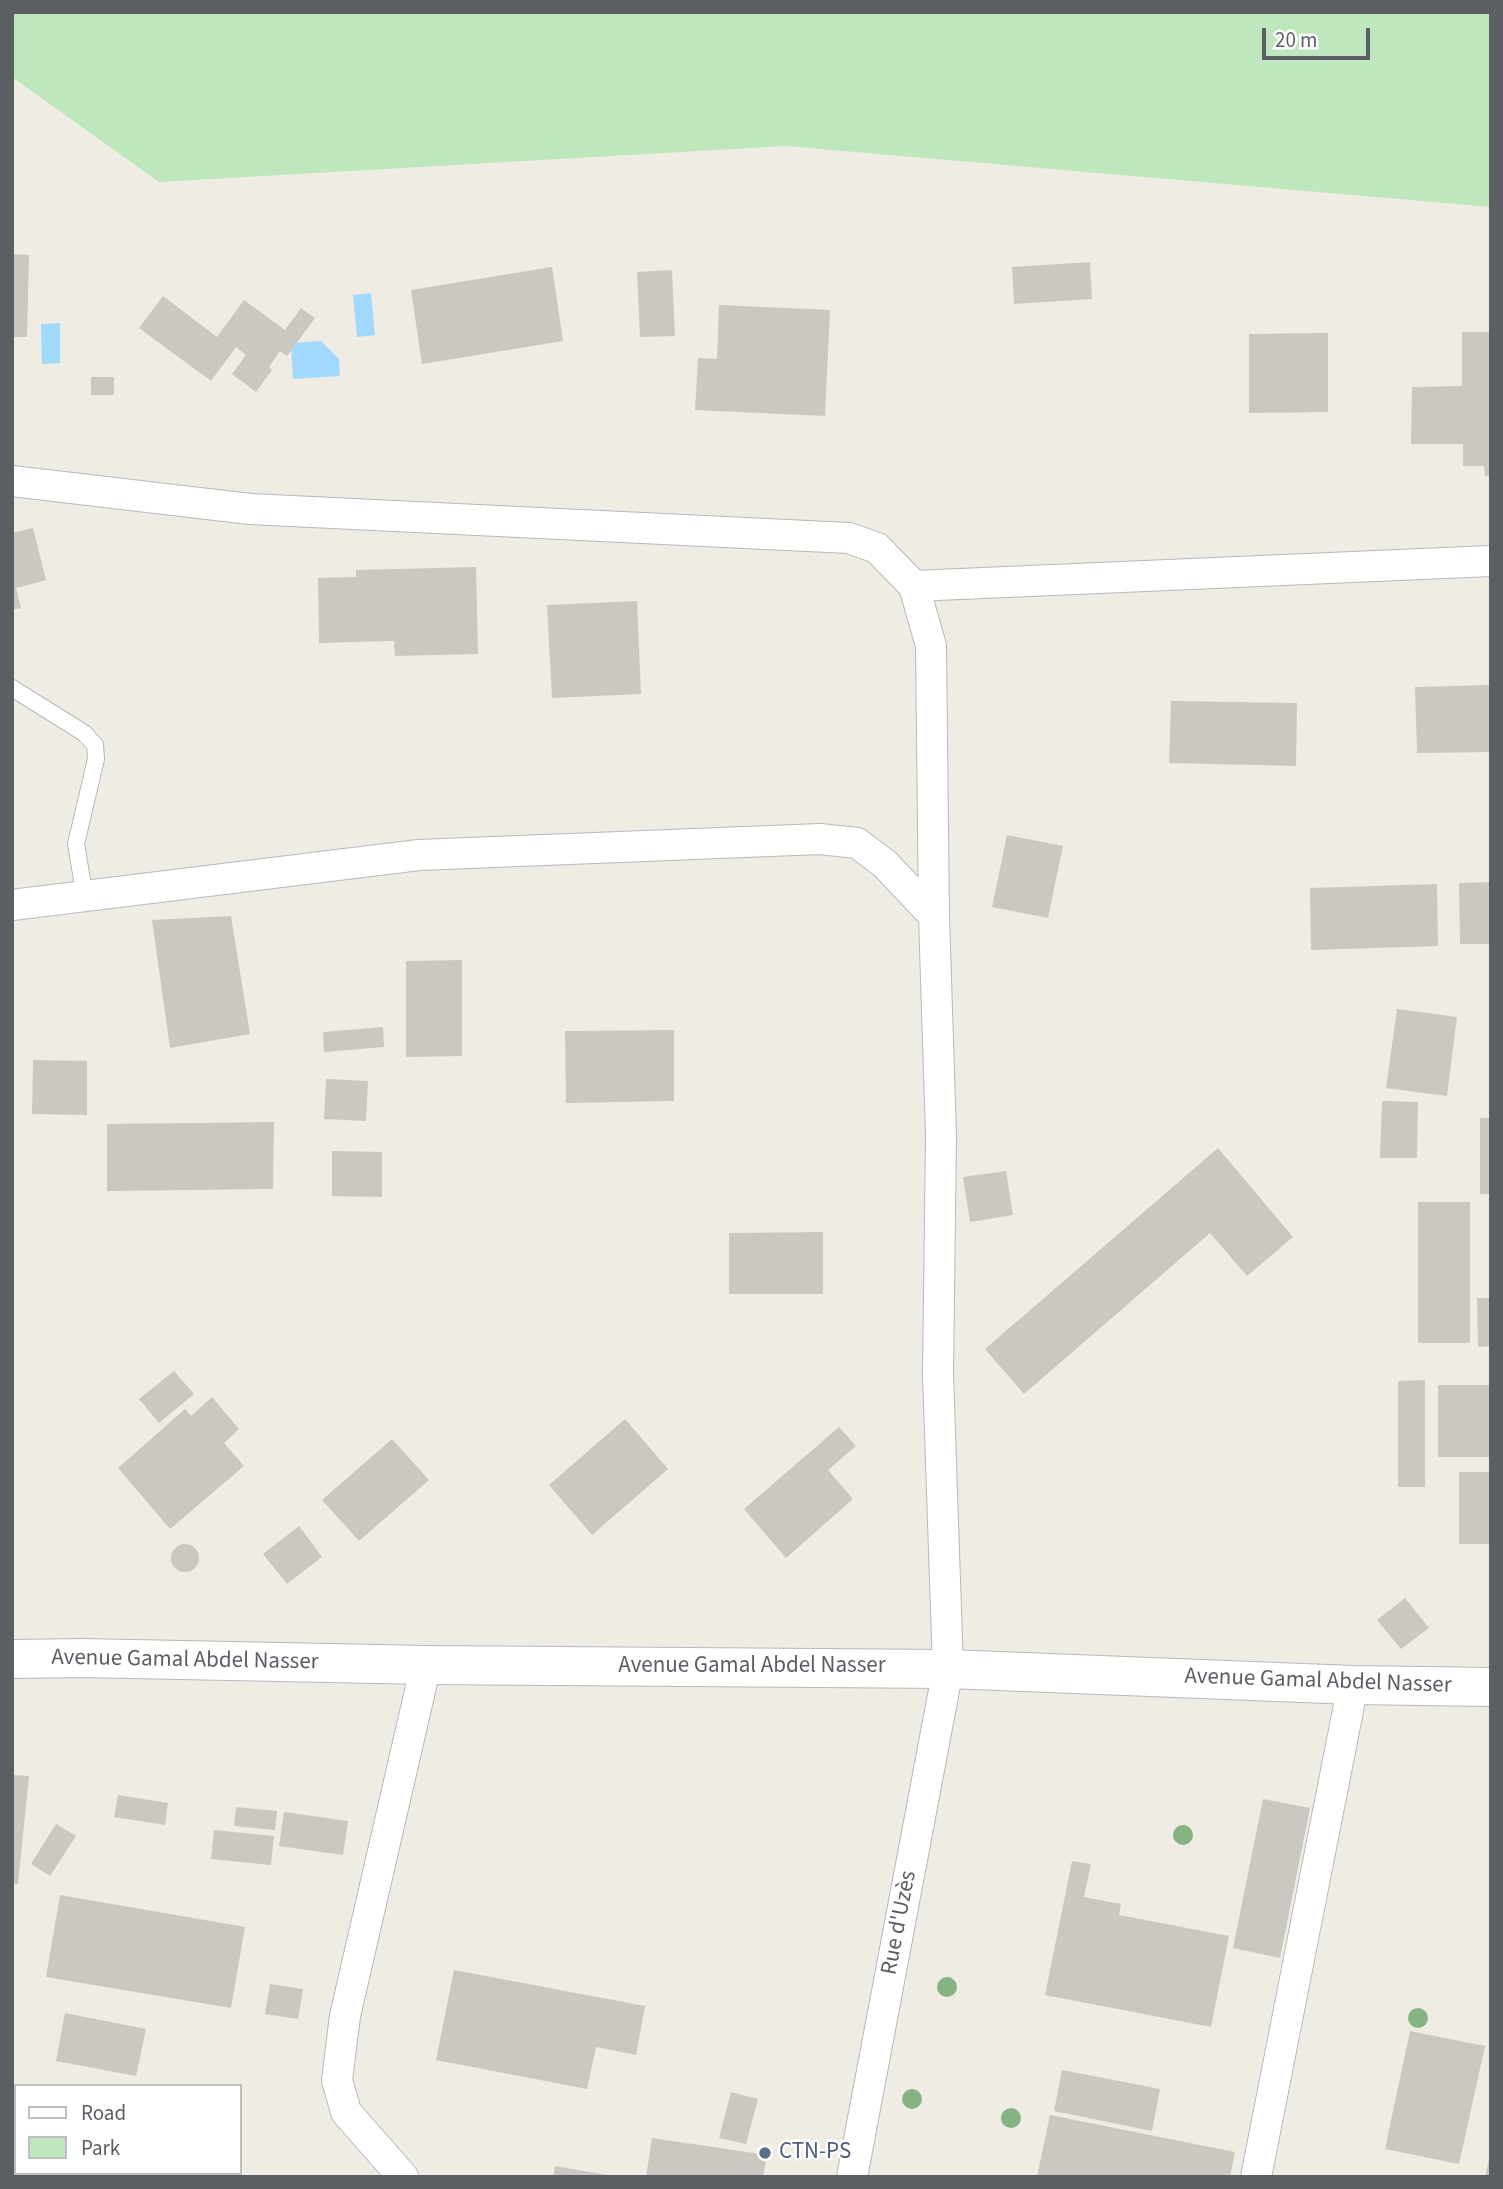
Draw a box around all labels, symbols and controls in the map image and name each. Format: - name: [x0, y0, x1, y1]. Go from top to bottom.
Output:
- scale bar: [1265, 14, 1374, 58]
- text: 20 m: [1275, 25, 1317, 55]
- street label: Avenue Gamal Abdel Nasser: [51, 1645, 319, 1677]
- street label: Avenue Gamal Abdel Nasser: [618, 1653, 886, 1681]
- street label: Avenue Gamal Abdel Nasser: [1184, 1664, 1452, 1700]
- street label: Rue d'Uzès: [876, 1869, 924, 1977]
- legend: [14, 2084, 242, 2175]
- text: Road: [81, 2098, 126, 2128]
- text: Park: [81, 2133, 120, 2163]
- place label: CTN-PS: [779, 2139, 851, 2167]
- marker: CTN-PS: [757, 2145, 773, 2161]

